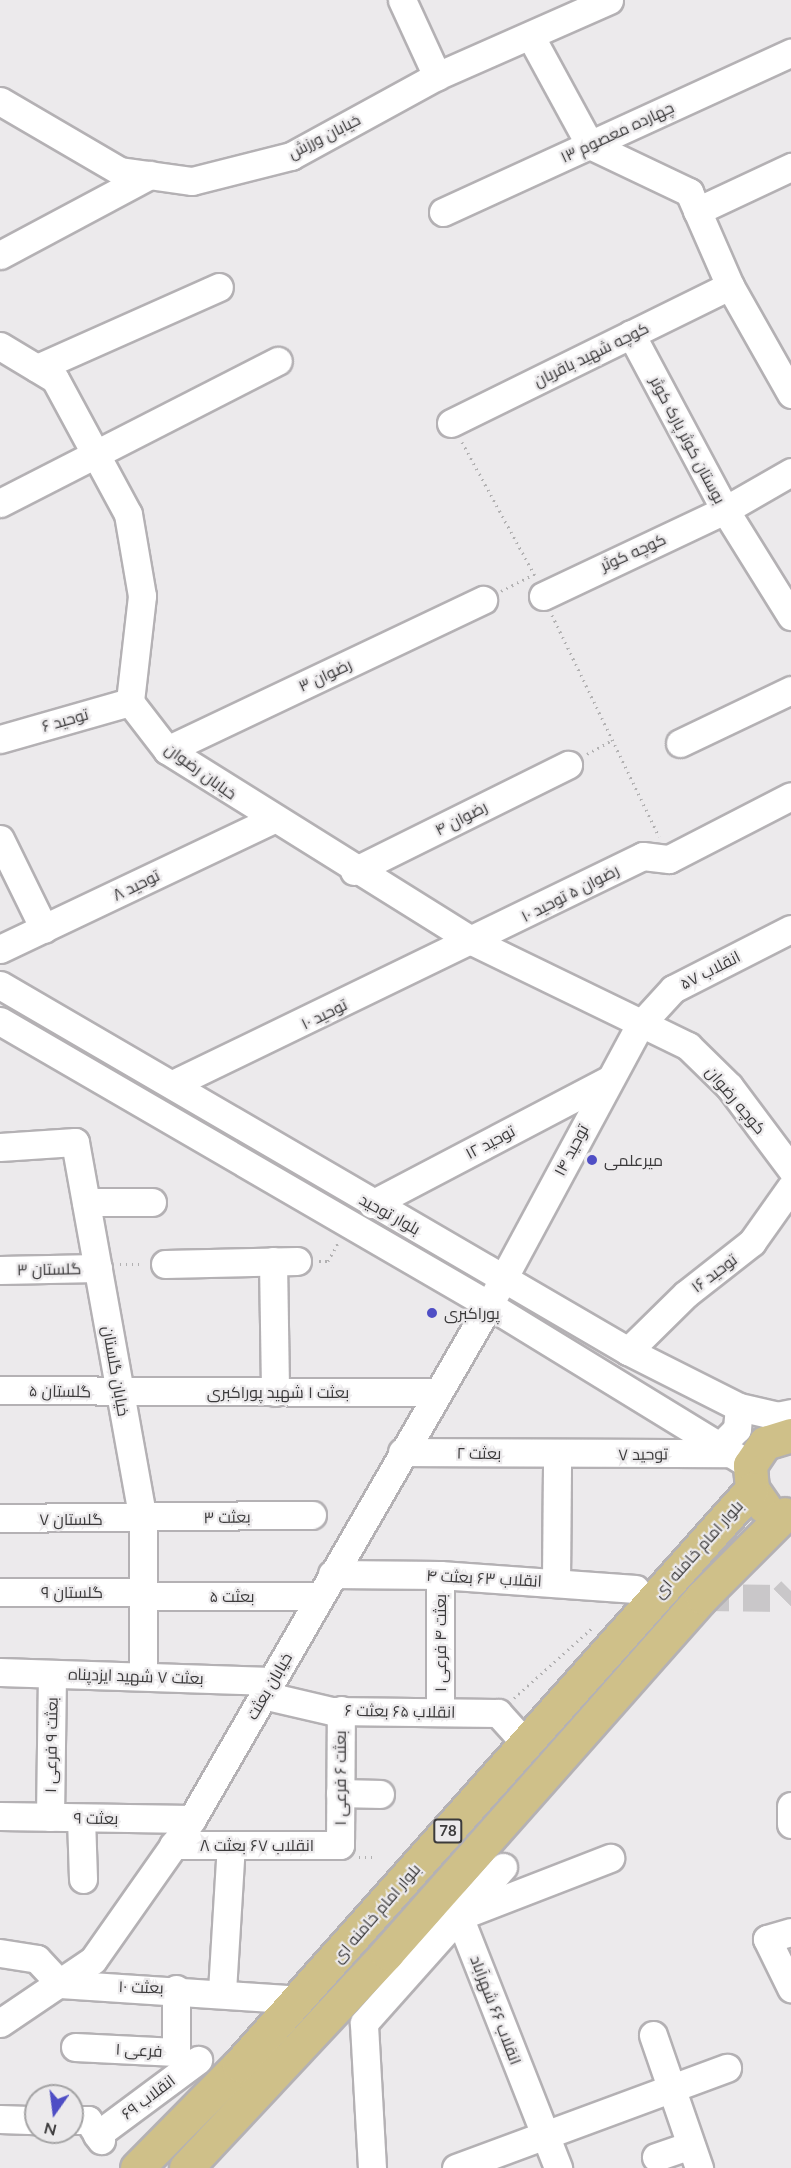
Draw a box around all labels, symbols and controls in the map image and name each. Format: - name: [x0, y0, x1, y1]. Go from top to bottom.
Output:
- street label: چهارده معصوم ۱۳: [557, 97, 677, 167]
- street label: خیابان ورزش: [285, 110, 363, 162]
- street label: کوچه شهید باقریان: [530, 318, 652, 390]
- street label: بوستان کوثر پارک کوثر: [646, 373, 730, 507]
- street label: کوچه کوثر: [597, 529, 669, 575]
- street label: رضوان ۳: [295, 654, 355, 696]
- street label: توحید ۶: [40, 704, 90, 736]
- street label: خیابان رضوان: [162, 739, 240, 803]
- street label: رضوان ۴: [432, 797, 490, 839]
- street label: رضوان ۵ توحید ۱۰: [518, 860, 622, 926]
- street label: توحید ۸: [109, 865, 163, 905]
- street label: انقلاب ۵۷: [677, 947, 743, 993]
- street label: توحید ۱۰: [298, 995, 350, 1033]
- street label: کوچه رضوان: [702, 1062, 770, 1138]
- street label: توحید ۱۲: [462, 1121, 518, 1163]
- street label: توحید ۱۴: [550, 1121, 592, 1179]
- place label: میرعلمی: [604, 1150, 663, 1170]
- marker: میرعلمی: [585, 1153, 599, 1167]
- street label: بلوار توحید: [356, 1189, 424, 1239]
- street label: توحید ۱۶: [687, 1250, 741, 1296]
- street label: گلستان ۳: [17, 1259, 81, 1279]
- place label: پوراکبری: [444, 1303, 500, 1323]
- marker: پوراکبری: [425, 1306, 439, 1320]
- street label: خیابان گلستان: [99, 1324, 133, 1418]
- street label: گلستان ۵: [29, 1381, 91, 1401]
- street label: بعثت ۱ شهید پوراکبری: [207, 1382, 349, 1402]
- street label: بعثت ۲: [456, 1443, 502, 1463]
- street label: توحید ۷: [618, 1444, 668, 1464]
- street label: بلوار امام خامنه ای: [649, 1496, 747, 1602]
- street label: بعثت ۳: [203, 1507, 251, 1527]
- street label: گلستان ۷: [39, 1509, 103, 1529]
- street label: انقلاب ۶۳ بعثت ۴: [426, 1565, 542, 1591]
- street label: گلستان ۹: [41, 1582, 103, 1602]
- street label: بعثت ۵: [209, 1586, 255, 1606]
- street label: بعثت ۴ فرعی ۱: [430, 1594, 450, 1692]
- street label: خیابان بعثت: [242, 1649, 296, 1723]
- street label: بعثت ۷ شهید ایزدپناه: [68, 1664, 204, 1688]
- street label: بعثت ۹ فرعی ۱: [41, 1697, 61, 1793]
- street label: انقلاب ۶۵ بعثت ۶: [344, 1700, 456, 1722]
- street label: بعثت ۶ فرعی ۱: [330, 1730, 350, 1826]
- street label: بعثت ۹: [74, 1808, 118, 1828]
- road number: 78: [433, 1819, 463, 1843]
- street label: انقلاب ۶۷ بعثت ۸: [200, 1835, 314, 1855]
- street label: بلوار امام خامنه ای: [328, 1860, 424, 1966]
- street label: انقلاب ۶۶ شهرآباد: [466, 1953, 526, 2067]
- street label: بعثت ۱۰: [118, 1977, 164, 1997]
- street label: فرعی ۱: [115, 2039, 163, 2061]
- street label: انقلاب ۶۹: [117, 2071, 179, 2123]
- north arrow: [24, 2084, 84, 2144]
- text: N: [42, 2119, 58, 2141]

